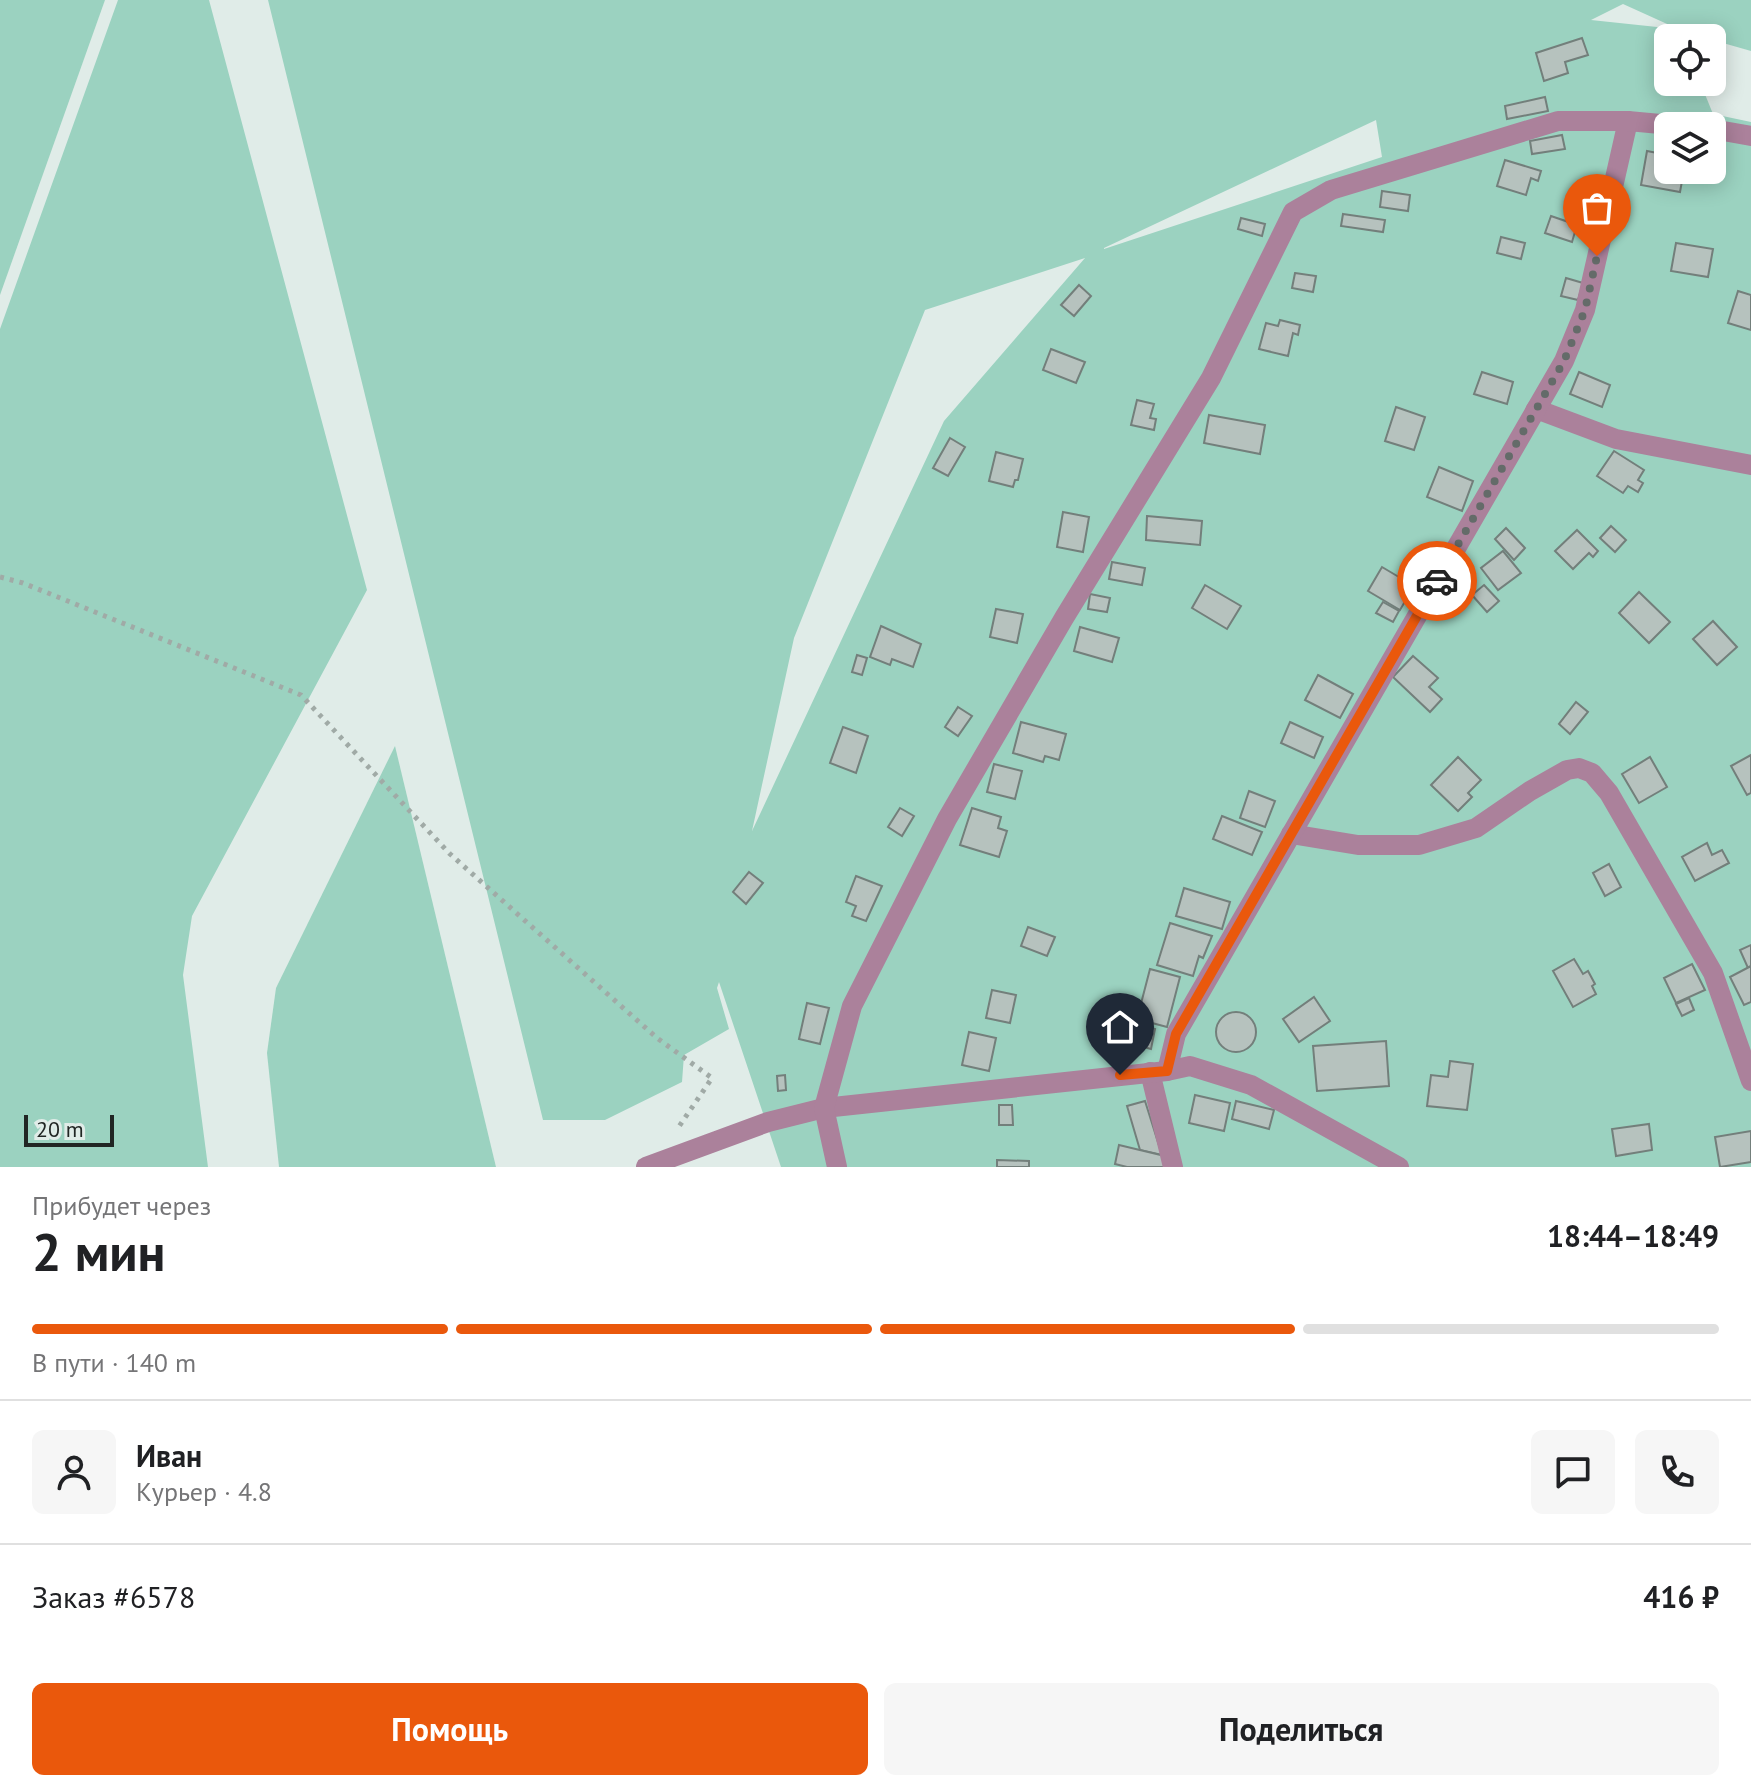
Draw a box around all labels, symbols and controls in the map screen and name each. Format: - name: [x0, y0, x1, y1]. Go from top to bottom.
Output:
- map controls: [1654, 24, 1726, 184]
- button: locate: [1654, 24, 1726, 96]
- button: layers: [1654, 112, 1726, 184]
- pin: [1563, 174, 1631, 256]
- icon: bag: [1575, 186, 1619, 230]
- courier: [1397, 541, 1477, 621]
- icon: car: [1415, 559, 1459, 603]
- pin: [1086, 993, 1154, 1075]
- icon: home: [1098, 1005, 1142, 1049]
- scale bar: [24, 1111, 114, 1147]
- text: 20 m: [36, 1115, 84, 1143]
- text: Прибудет через: [32, 1189, 211, 1222]
- text: 18:44–18:49: [1547, 1216, 1719, 1255]
- text: 2 мин: [32, 1218, 166, 1285]
- text: В пути · 140 m: [32, 1346, 196, 1379]
- button: person: [32, 1430, 116, 1514]
- button: chat: [1531, 1430, 1615, 1514]
- button: phone: [1635, 1430, 1719, 1514]
- text: Иван: [136, 1436, 202, 1475]
- text: Курьер · 4.8: [136, 1475, 272, 1508]
- text: Заказ #6578: [32, 1577, 195, 1616]
- text: 416 ₽: [1643, 1577, 1719, 1616]
- button: Помощь: [32, 1683, 868, 1775]
- button: Поделиться: [884, 1683, 1719, 1775]

